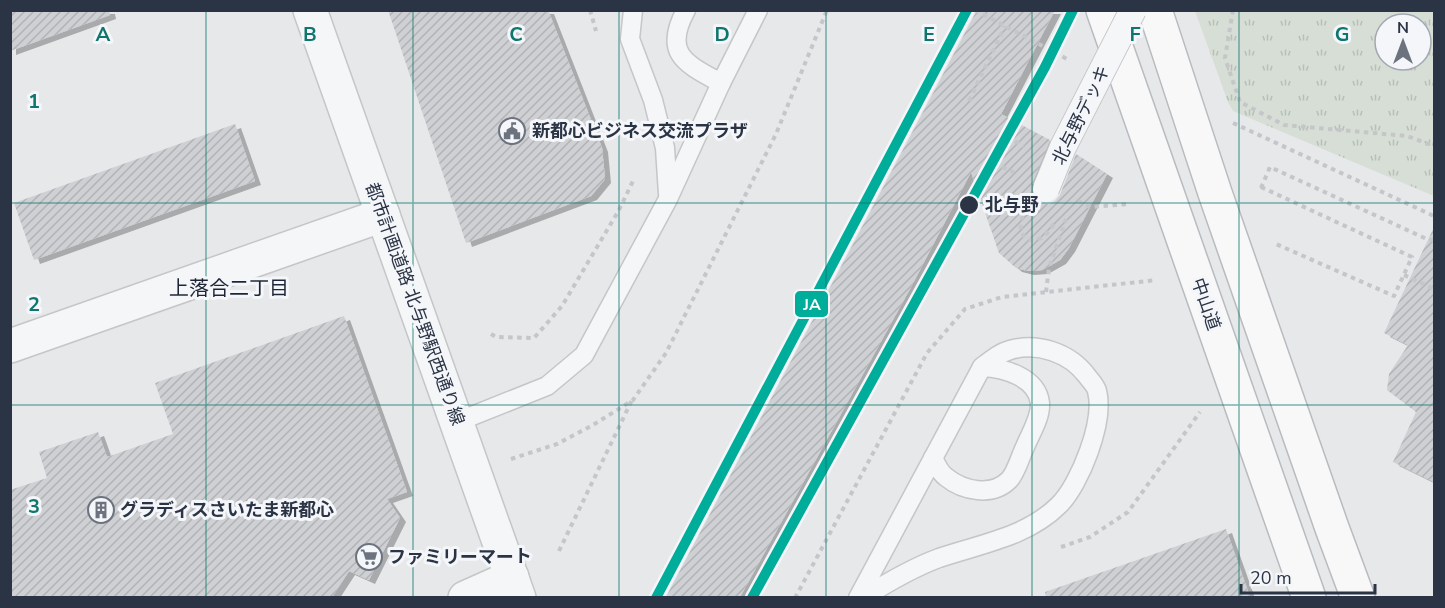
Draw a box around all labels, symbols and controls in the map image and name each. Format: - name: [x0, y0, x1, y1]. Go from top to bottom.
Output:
- north arrow: [1373, 12, 1433, 72]
- text: N: [1397, 17, 1409, 39]
- text: A: [96, 21, 111, 48]
- text: B: [303, 21, 317, 48]
- text: C: [509, 21, 523, 48]
- text: D: [714, 21, 730, 48]
- text: E: [923, 21, 935, 48]
- text: F: [1129, 21, 1141, 48]
- text: G: [1335, 21, 1349, 48]
- street label: 北与野デッキ: [1047, 61, 1115, 169]
- text: 1: [28, 88, 40, 115]
- public building icon: 新都心ビジネス交流プラザ: [497, 116, 527, 146]
- place label: 新都心ビジネス交流プラザ: [532, 119, 748, 143]
- street label: 都市計画道路 北与野駅西通り線: [360, 179, 470, 429]
- place label: 北与野: [985, 193, 1039, 217]
- marker: 北与野: [958, 194, 980, 216]
- district label: 上落合二丁目: [169, 275, 289, 302]
- street label: 中山道: [1186, 275, 1226, 333]
- line badge: JA: [794, 290, 829, 318]
- text: 2: [28, 291, 40, 318]
- text: JA: [802, 294, 821, 316]
- text: 3: [28, 493, 40, 520]
- building icon: グラディスさいたま新都心: [86, 495, 116, 525]
- place label: グラディスさいたま新都心: [120, 498, 334, 522]
- supermarket icon: ファミリーマート: [354, 542, 384, 572]
- place label: ファミリーマート: [388, 545, 532, 569]
- scale bar: [1241, 557, 1374, 595]
- text: 20 m: [1250, 566, 1292, 590]

